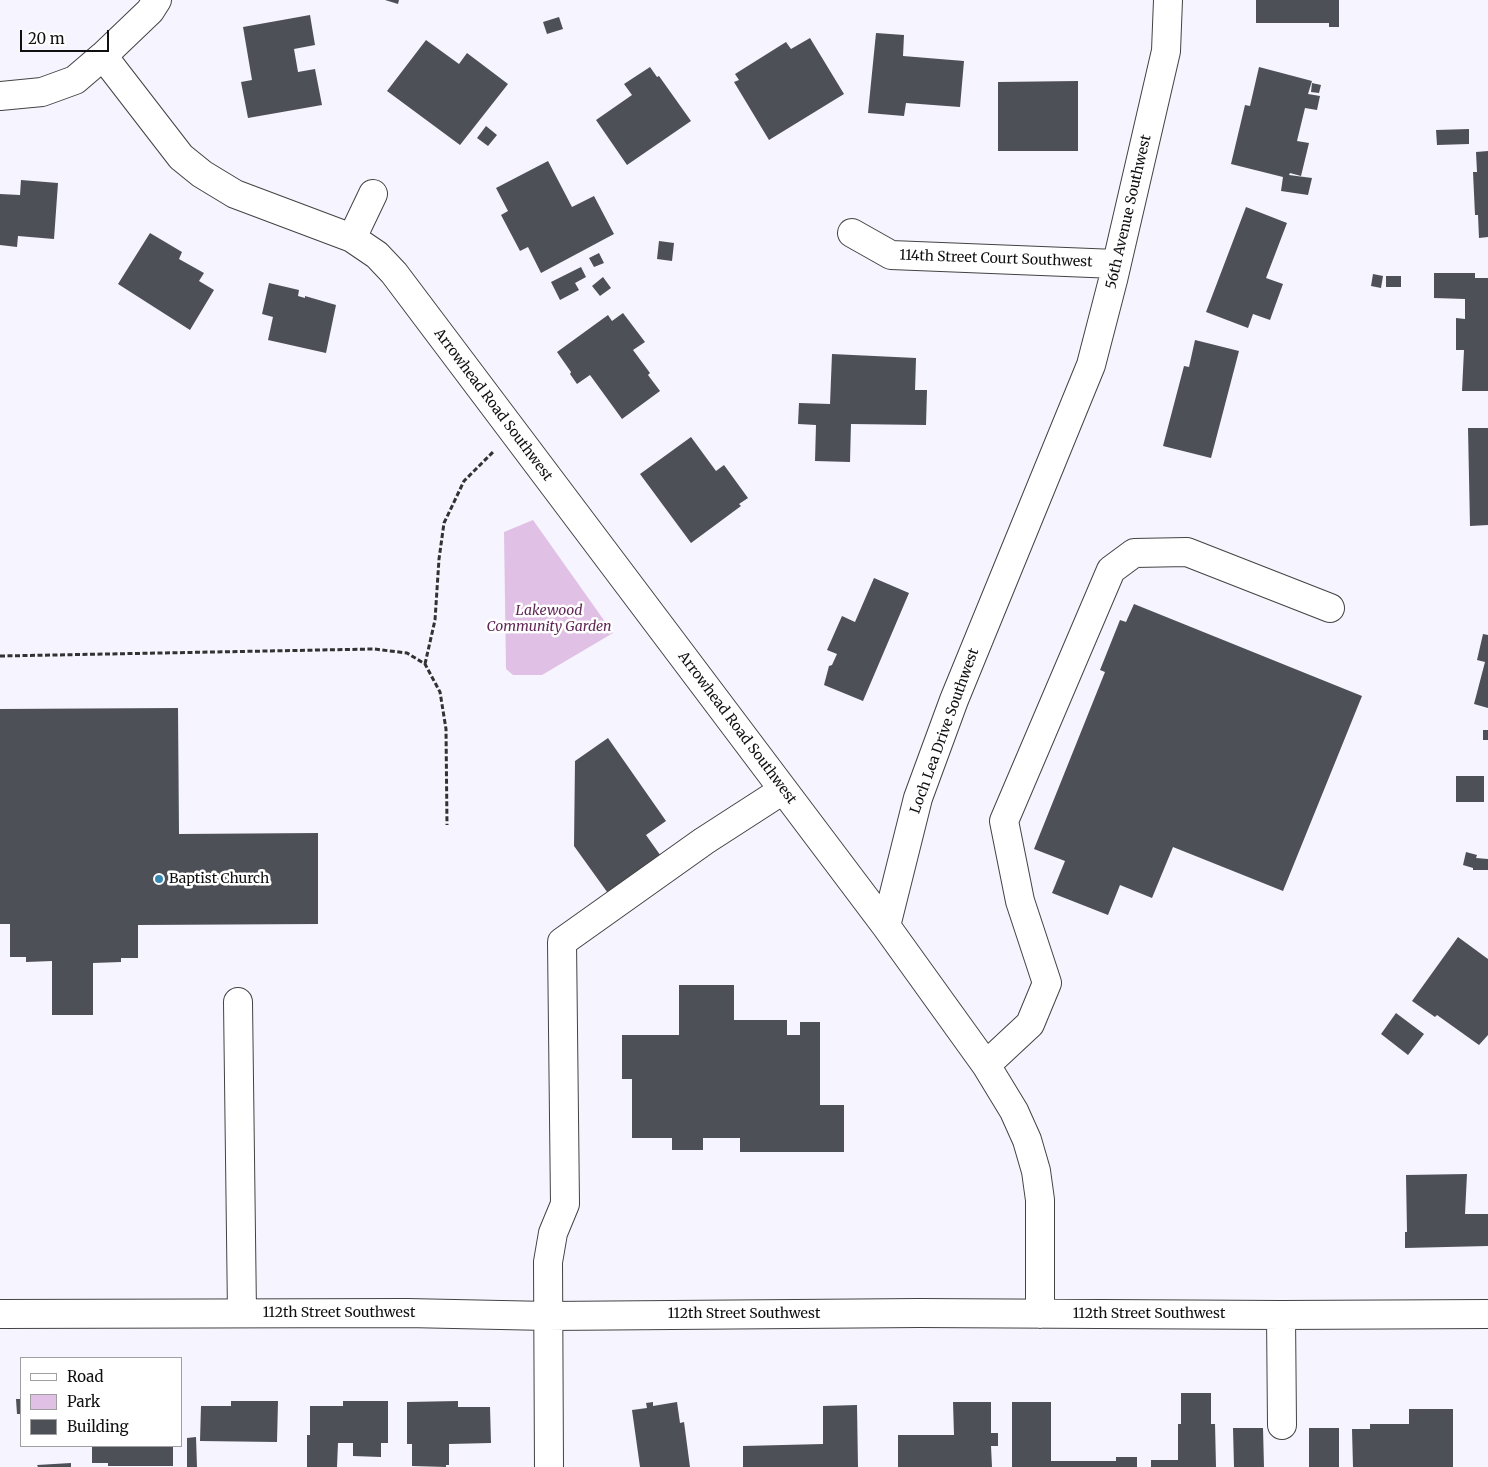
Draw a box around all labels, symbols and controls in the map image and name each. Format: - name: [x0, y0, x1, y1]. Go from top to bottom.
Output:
- scale bar: [22, 20, 111, 52]
- text: 20 m: [28, 29, 65, 48]
- street label: 56th Avenue Southwest: [1103, 133, 1155, 291]
- street label: 114th Street Court Southwest: [899, 247, 1093, 271]
- street label: Arrowhead Road Southwest: [430, 326, 556, 484]
- park label: Lakewood Community Garden: [487, 603, 611, 636]
- street label: Loch Lea Drive Southwest: [907, 646, 983, 816]
- street label: Arrowhead Road Southwest: [674, 649, 800, 807]
- place label: Baptist Church: [169, 871, 269, 887]
- marker: Baptist Church: [153, 873, 165, 885]
- street label: 112th Street Southwest: [263, 1305, 415, 1321]
- street label: 112th Street Southwest: [668, 1306, 820, 1322]
- street label: 112th Street Southwest: [1073, 1306, 1225, 1322]
- legend: [20, 1357, 182, 1447]
- text: Road: [67, 1367, 103, 1386]
- text: Park: [67, 1392, 100, 1411]
- text: Building: [67, 1417, 129, 1436]

